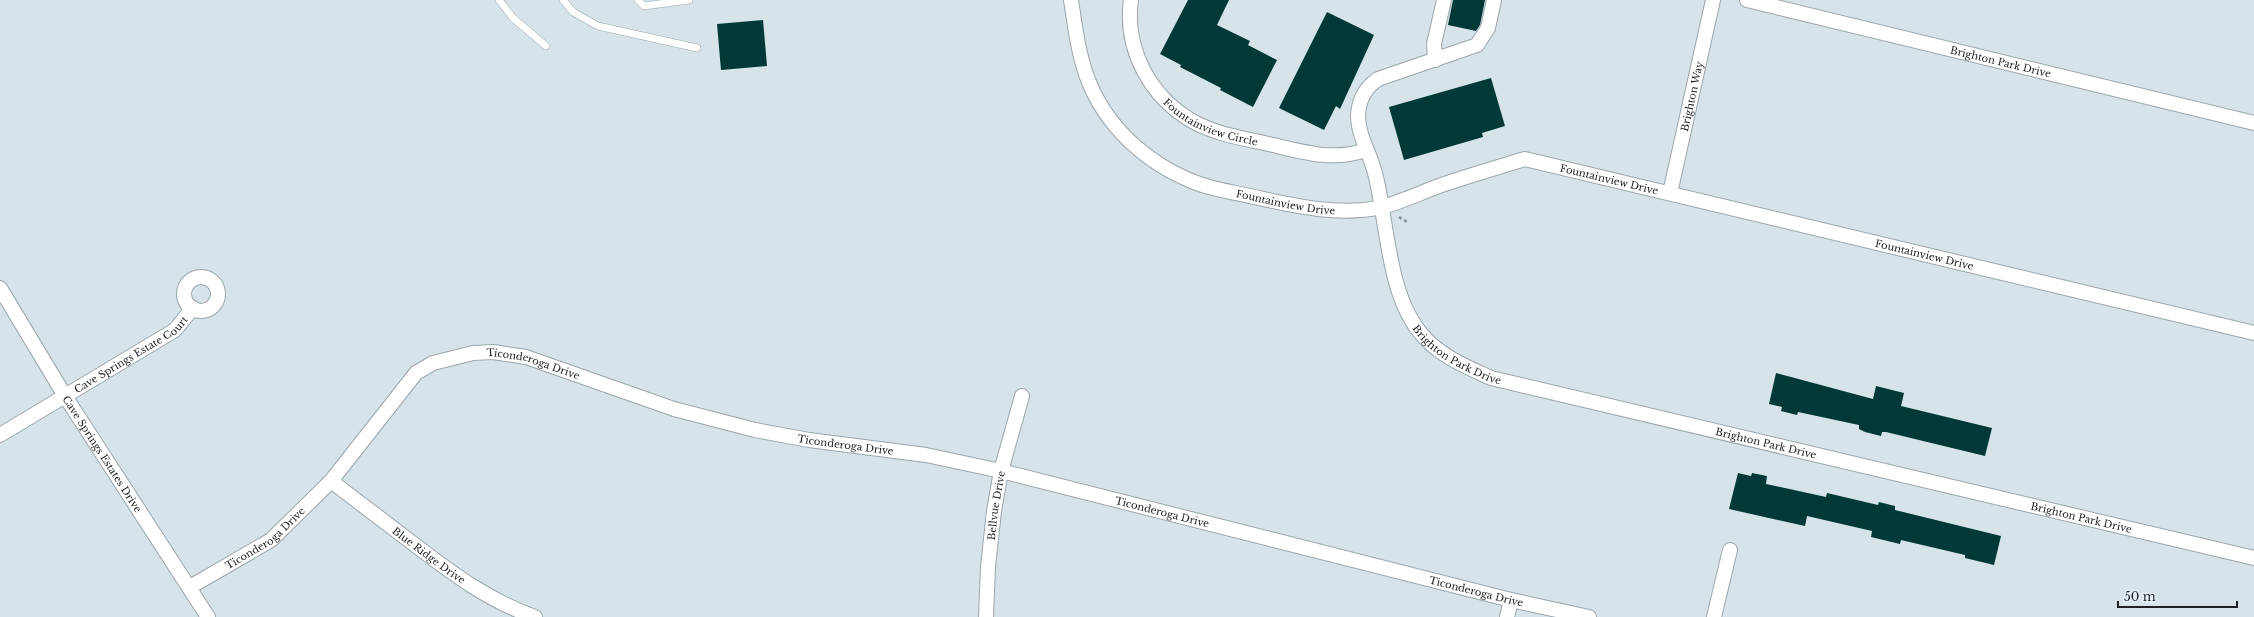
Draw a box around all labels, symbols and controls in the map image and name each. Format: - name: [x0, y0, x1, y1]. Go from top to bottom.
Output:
- street label: Brighton Park Drive: [1949, 44, 2053, 81]
- street label: Brighton Way: [1678, 60, 1706, 133]
- street label: Fountainview Circle: [1160, 96, 1259, 149]
- street label: Fountainview Drive: [1559, 162, 1660, 198]
- street label: Fountainview Drive: [1235, 187, 1336, 217]
- street label: Fountainview Drive: [1874, 237, 1975, 273]
- street label: Cave Springs Estate Court: [72, 313, 191, 396]
- street label: Brighton Park Drive: [1410, 322, 1503, 387]
- street label: Ticonderoga Drive: [486, 346, 582, 382]
- street label: Cave Springs Estates Drive: [60, 393, 145, 515]
- street label: Brighton Park Drive: [1714, 425, 1818, 462]
- street label: Ticonderoga Drive: [797, 432, 895, 458]
- street label: Bellvue Drive: [985, 470, 1008, 541]
- street label: Ticonderoga Drive: [1114, 494, 1211, 530]
- street label: Brighton Park Drive: [2029, 500, 2133, 536]
- street label: Ticonderoga Drive: [223, 504, 308, 572]
- street label: Blue Ridge Drive: [390, 524, 468, 587]
- street label: Ticonderoga Drive: [1428, 574, 1525, 610]
- scale bar: [2118, 583, 2237, 609]
- text: 50 m: [2124, 589, 2156, 604]

